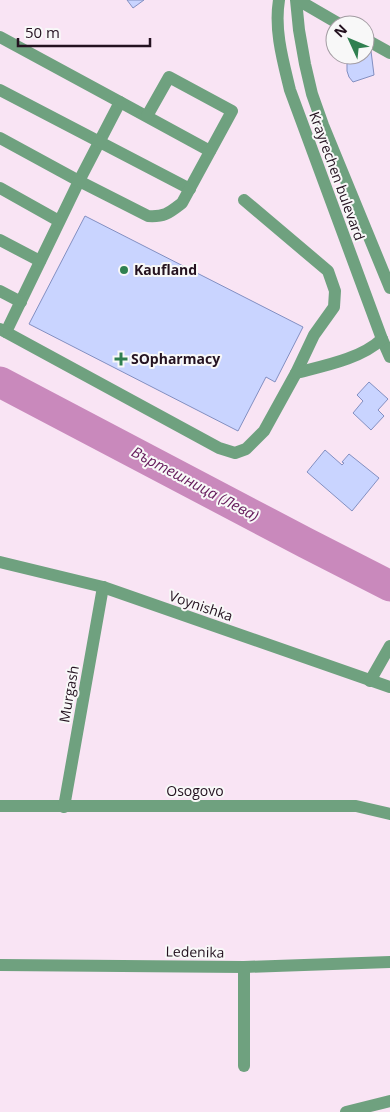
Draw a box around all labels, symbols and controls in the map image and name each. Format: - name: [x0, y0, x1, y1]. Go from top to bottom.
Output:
- scale bar: [18, 15, 150, 47]
- north arrow: [325, 15, 375, 65]
- text: N: [329, 20, 351, 41]
- text: 50 m: [25, 22, 60, 42]
- street label: Krayrechen bulevard: [305, 109, 370, 243]
- place label: Kaufland: [134, 260, 197, 279]
- marker: Kaufland: [118, 264, 130, 276]
- place label: SOpharmacy: [131, 349, 220, 368]
- marker: SOpharmacy: [115, 353, 127, 365]
- water label: Въртешница (Лева): [128, 441, 263, 525]
- street label: Voynishka: [167, 586, 236, 625]
- street label: Murgash: [54, 664, 83, 724]
- street label: Osogovo: [166, 781, 224, 800]
- street label: Ledenika: [165, 941, 225, 962]

